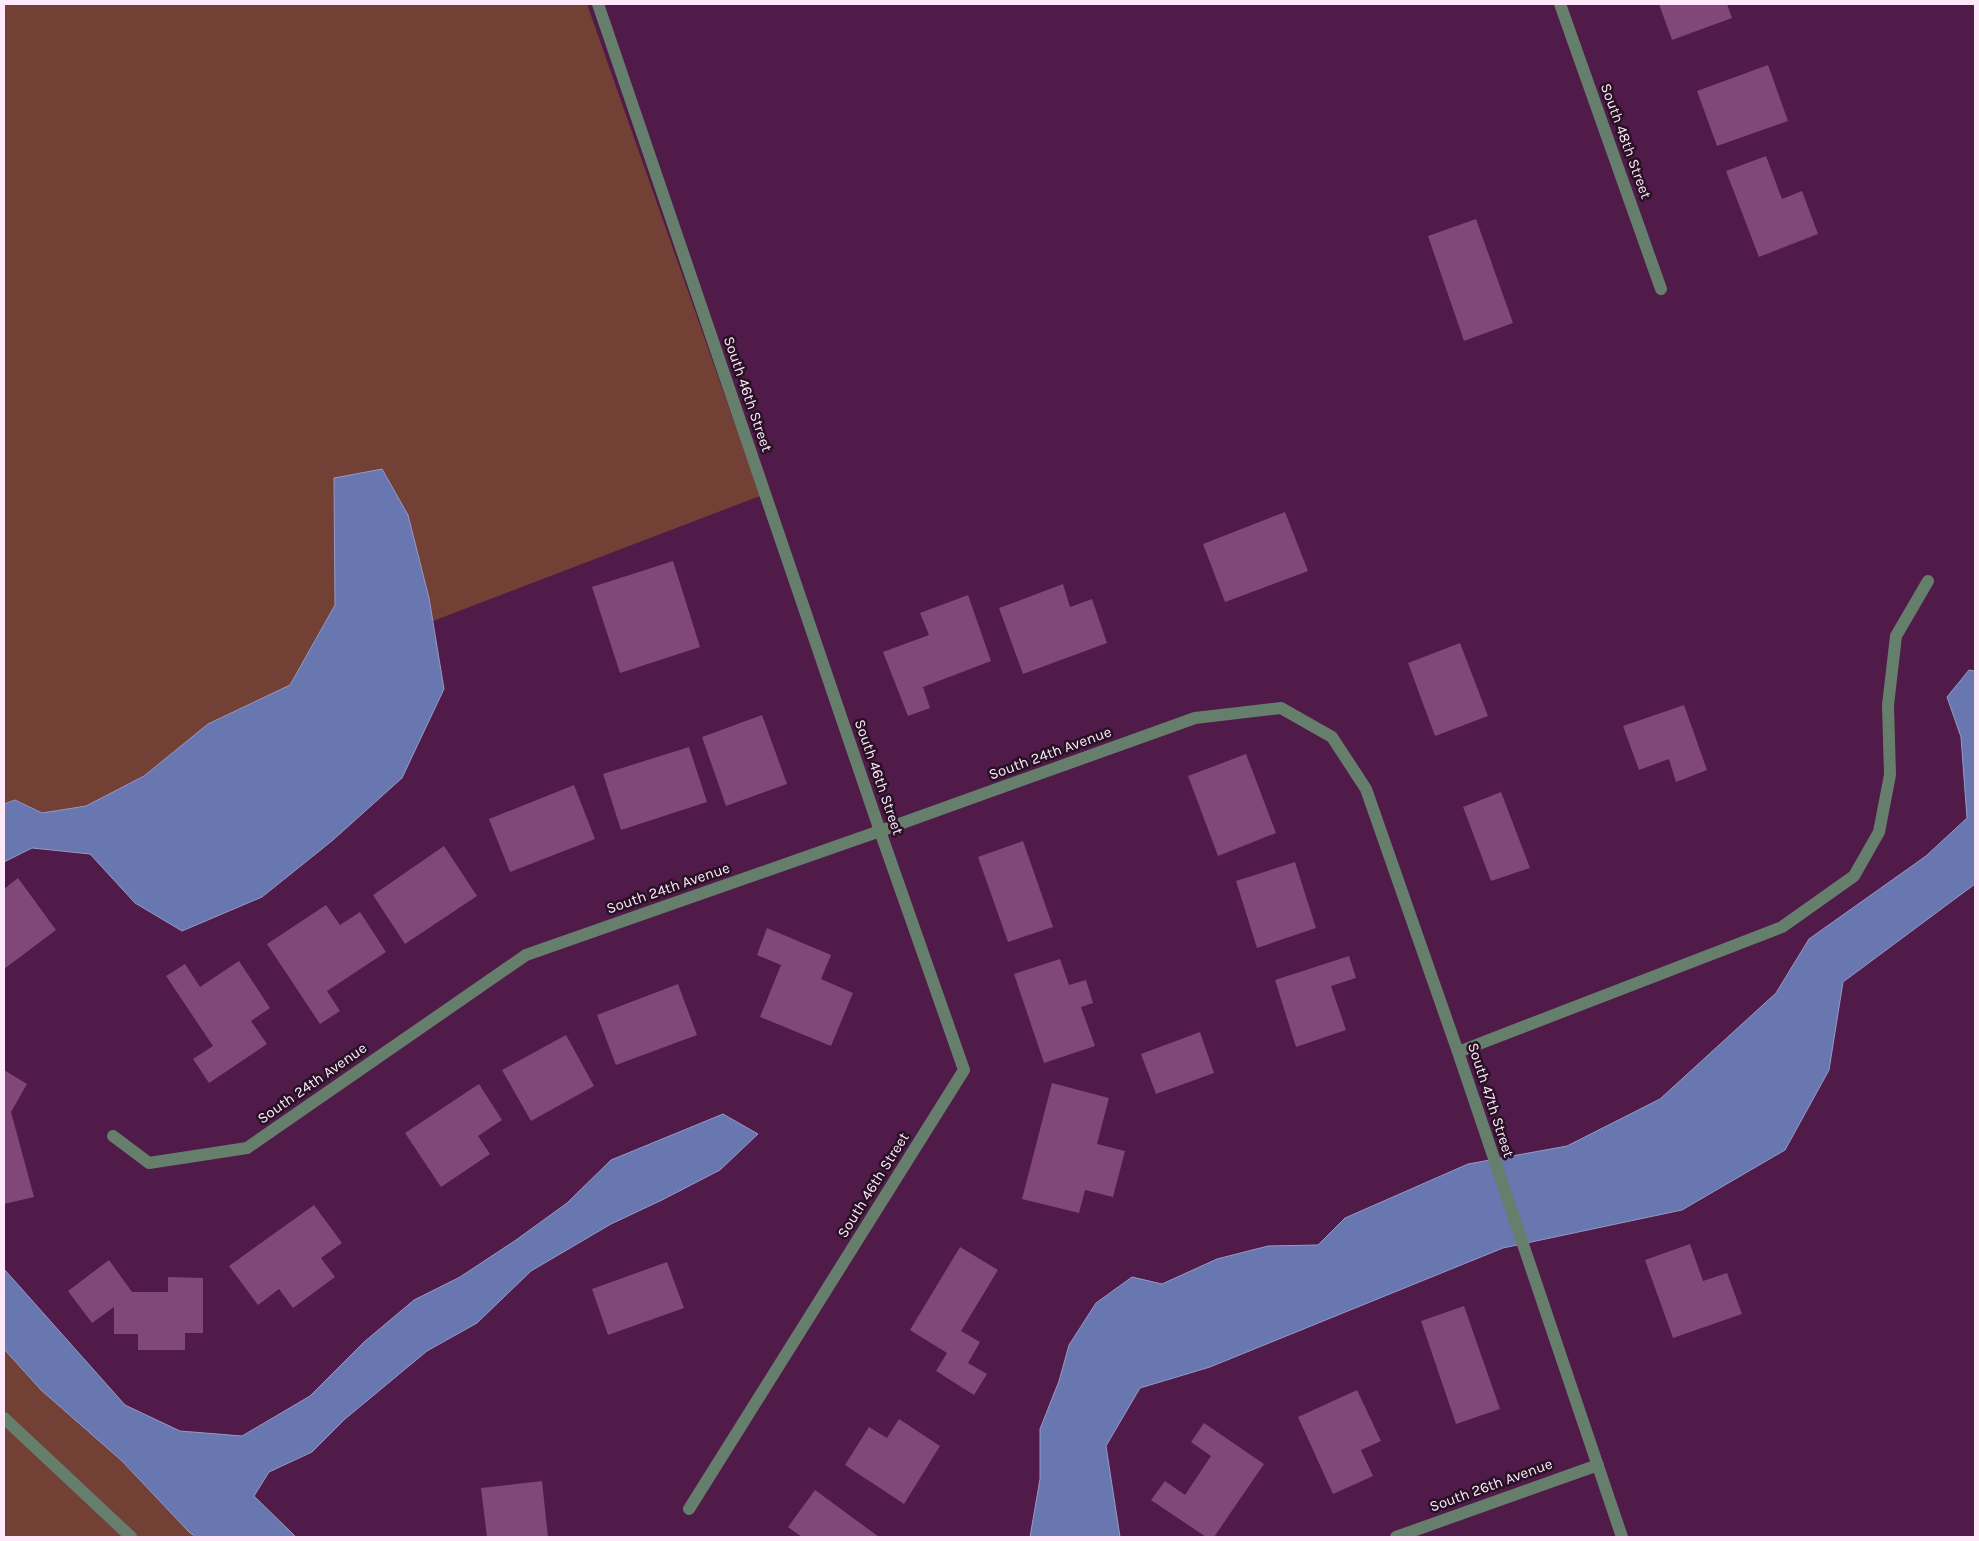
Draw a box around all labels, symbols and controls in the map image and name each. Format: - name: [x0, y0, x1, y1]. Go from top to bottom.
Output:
- street label: South 48th Street: [1597, 81, 1655, 202]
- street label: South 46th Street: [720, 334, 776, 454]
- street label: South 46th Street: [851, 717, 907, 837]
- street label: South 24th Avenue: [986, 722, 1114, 784]
- street label: South 24th Avenue: [604, 858, 732, 918]
- street label: South 24th Avenue: [254, 1039, 370, 1127]
- street label: South 47th Street: [1464, 1040, 1518, 1160]
- street label: South 46th Street: [833, 1129, 913, 1241]
- street label: South 26th Avenue: [1427, 1454, 1555, 1516]

